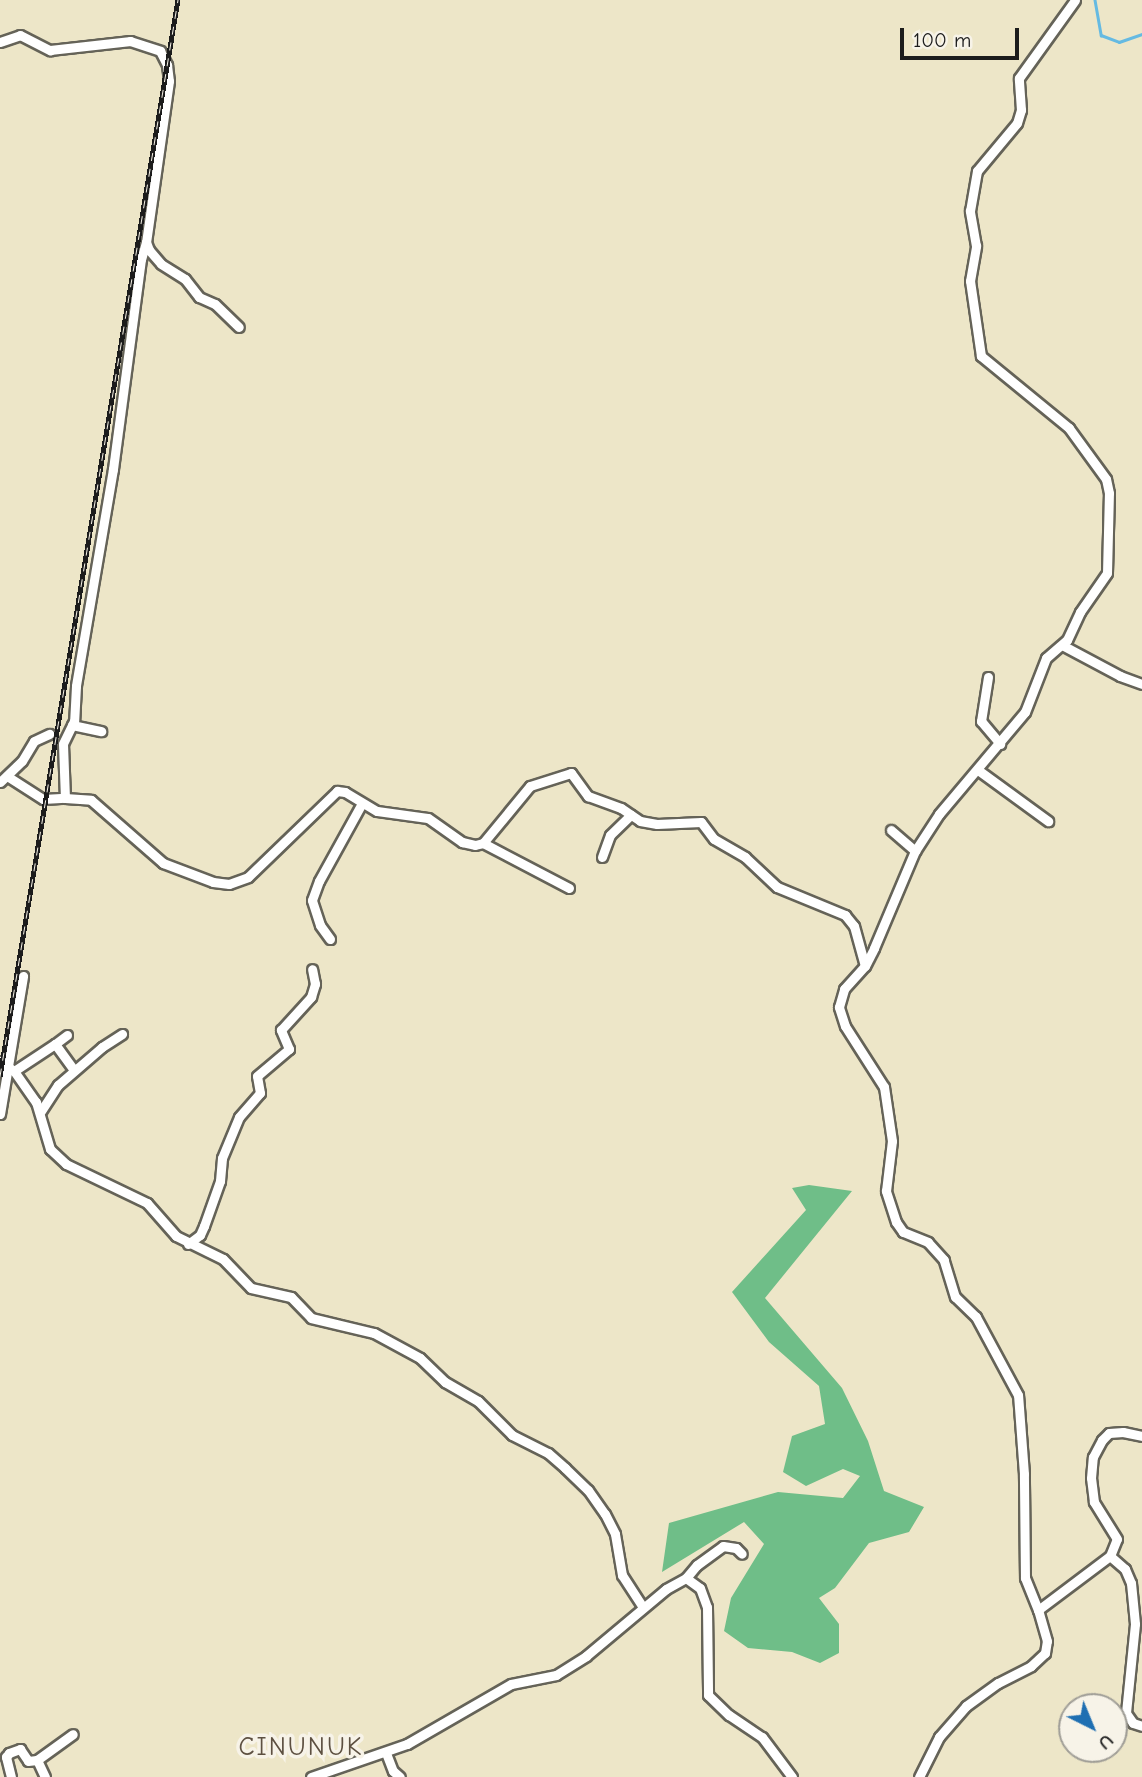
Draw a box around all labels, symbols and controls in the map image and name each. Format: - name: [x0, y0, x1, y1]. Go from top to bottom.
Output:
- scale bar: [904, 14, 1023, 58]
- text: 100 m: [913, 28, 971, 52]
- north arrow: [1058, 1693, 1128, 1763]
- text: U: [1094, 1730, 1118, 1754]
- district label: CINUNUK: [239, 1732, 363, 1764]

